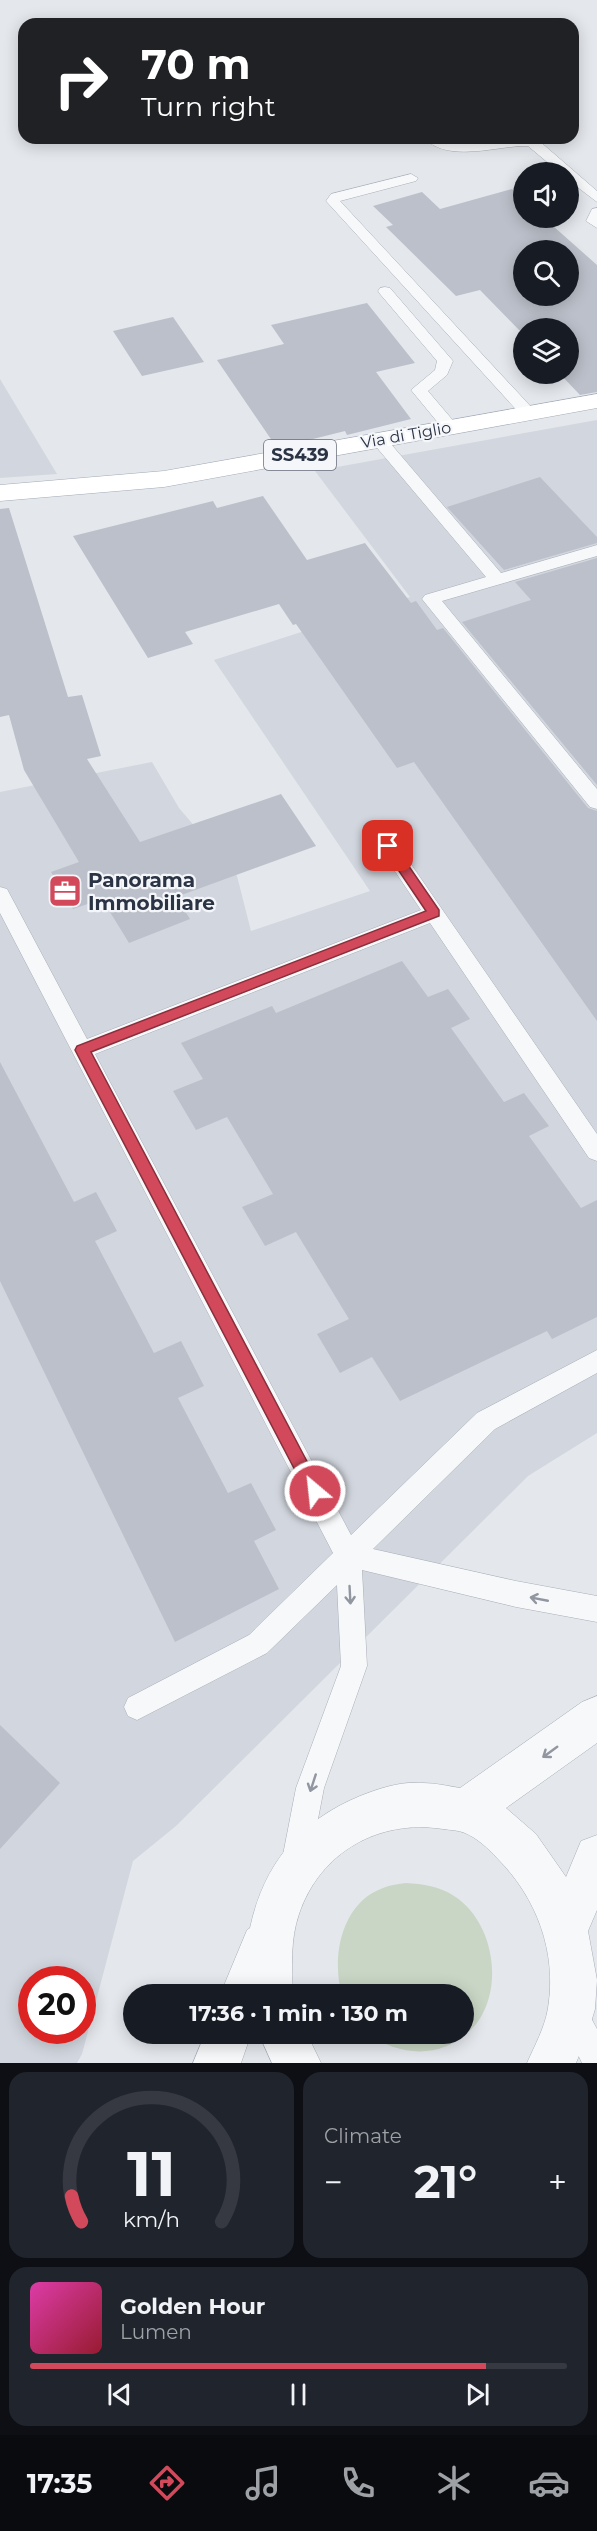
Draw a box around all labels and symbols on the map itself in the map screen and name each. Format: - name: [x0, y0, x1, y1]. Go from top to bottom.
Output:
- street label: Via di Tiglio: [359, 418, 453, 452]
- road number: SS439: [264, 440, 336, 470]
- pin: [362, 820, 413, 871]
- place label: Panorama Immobiliare: [88, 868, 215, 915]
- office icon: Panorama Immobiliare: [47, 873, 83, 909]
- position arrow: [283, 1459, 347, 1523]
- one-way arrow: [344, 1584, 355, 1604]
- one-way arrow: [530, 1592, 549, 1604]
- one-way arrow: [542, 1746, 558, 1758]
- one-way arrow: [306, 1773, 317, 1792]
- speed limit sign: 20: [18, 1966, 96, 2044]

